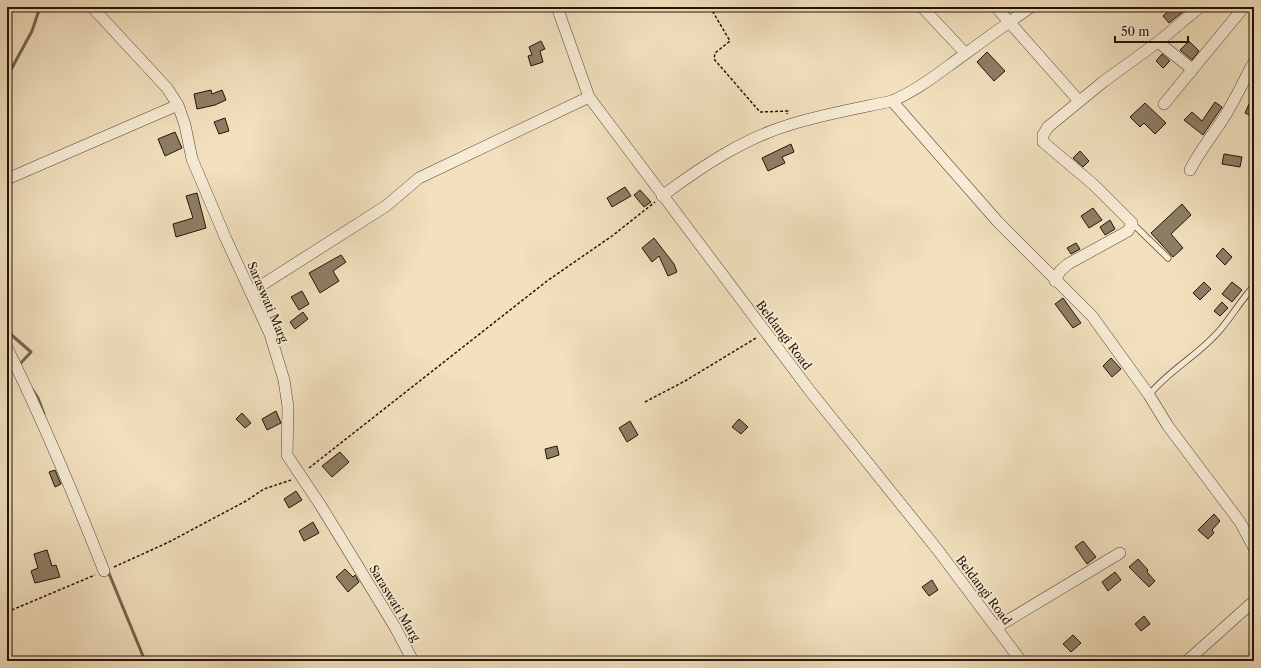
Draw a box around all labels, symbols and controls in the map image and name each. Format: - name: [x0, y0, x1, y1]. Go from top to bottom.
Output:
- scale bar: [1115, 18, 1188, 44]
- text: 50 m: [1121, 24, 1150, 39]
- street label: Saraswati Marg: [244, 259, 292, 345]
- street label: Beldangi Road: [753, 297, 815, 373]
- street label: Beldangi Road: [953, 552, 1015, 628]
- street label: Saraswati Marg: [366, 562, 424, 645]

